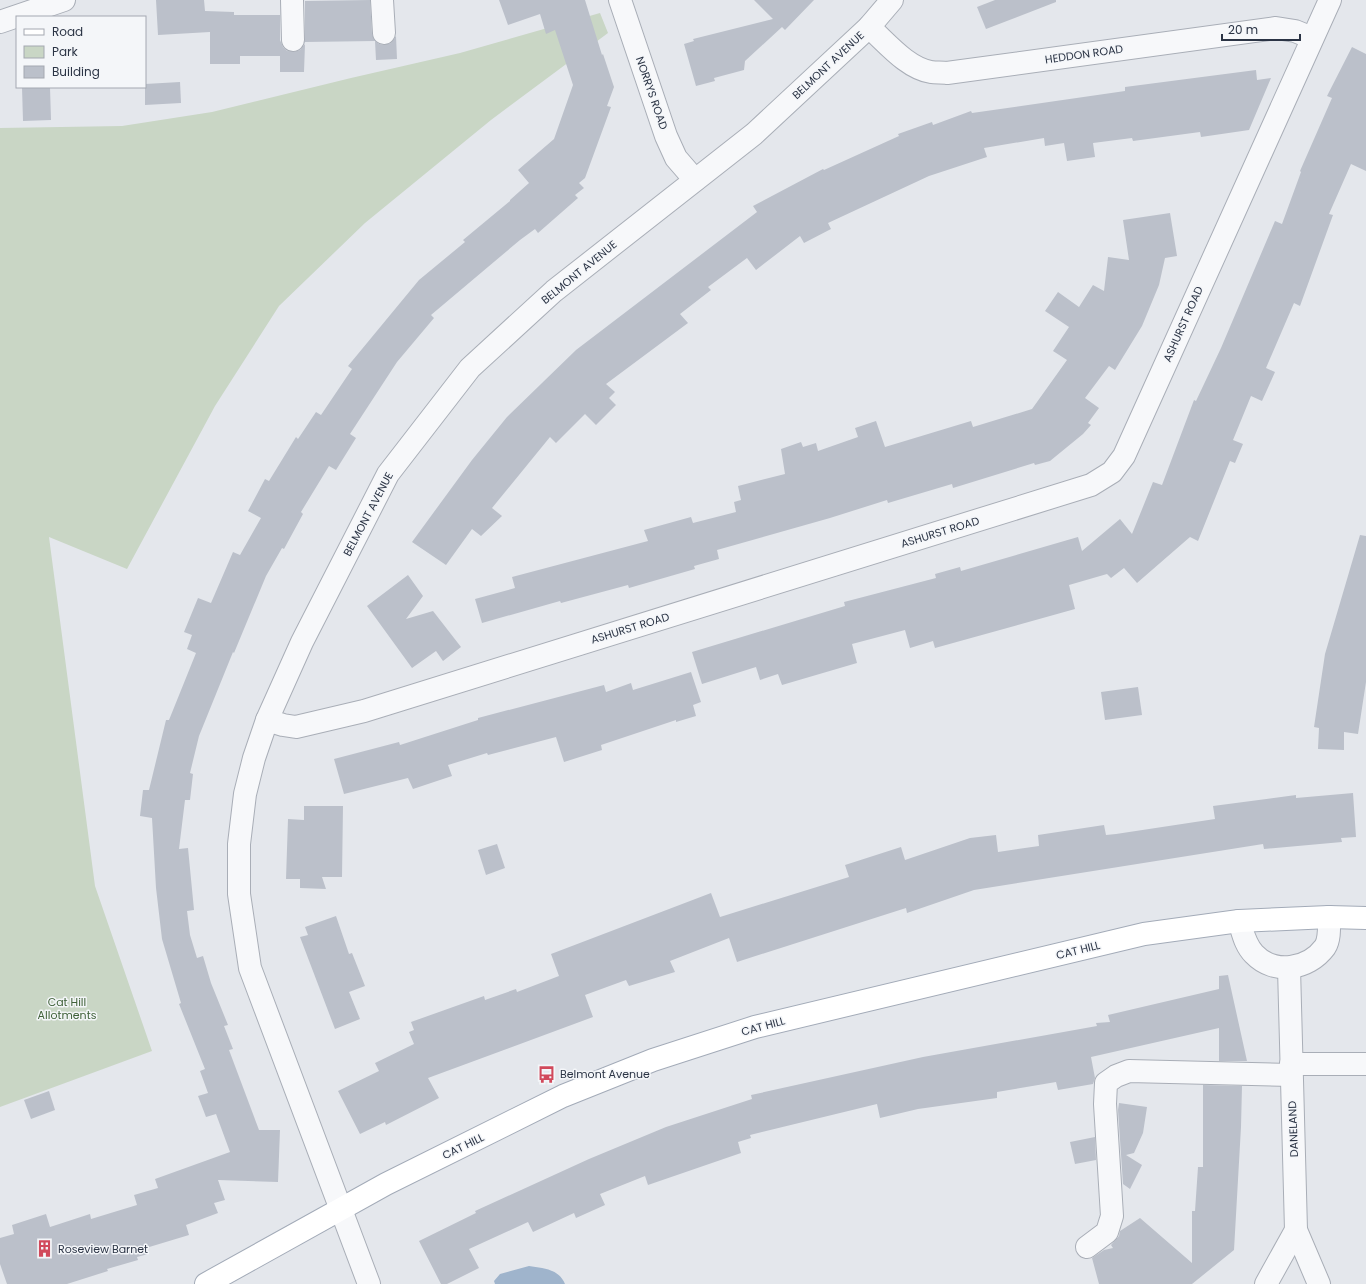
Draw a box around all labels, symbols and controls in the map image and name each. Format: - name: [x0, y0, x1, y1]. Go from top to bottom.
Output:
- legend: [16, 16, 146, 88]
- scale bar: [1222, 16, 1300, 42]
- text: 20 m: [1228, 21, 1258, 38]
- text: Road: [52, 23, 83, 40]
- street label: BELMONT AVENUE: [788, 27, 868, 103]
- street label: HEDDON ROAD: [1044, 41, 1124, 67]
- text: Park: [52, 43, 79, 60]
- street label: NORRYS ROAD: [632, 54, 672, 132]
- text: Building: [52, 63, 100, 80]
- street label: BELMONT AVENUE: [538, 236, 620, 308]
- street label: ASHURST ROAD: [1159, 283, 1207, 364]
- street label: BELMONT AVENUE: [339, 469, 397, 559]
- street label: ASHURST ROAD: [899, 512, 982, 552]
- street label: ASHURST ROAD: [589, 608, 672, 648]
- street label: CAT HILL: [1054, 937, 1102, 963]
- park label: Cat Hill Allotments: [38, 994, 97, 1023]
- street label: CAT HILL: [739, 1012, 787, 1040]
- bus stop icon: Belmont Avenue: [537, 1064, 557, 1084]
- place label: Belmont Avenue: [560, 1066, 650, 1082]
- street label: DANELAND: [1284, 1100, 1302, 1157]
- street label: CAT HILL: [439, 1129, 487, 1163]
- building icon: Roseview Barnet: [35, 1239, 55, 1259]
- place label: Roseview Barnet: [58, 1241, 148, 1257]

